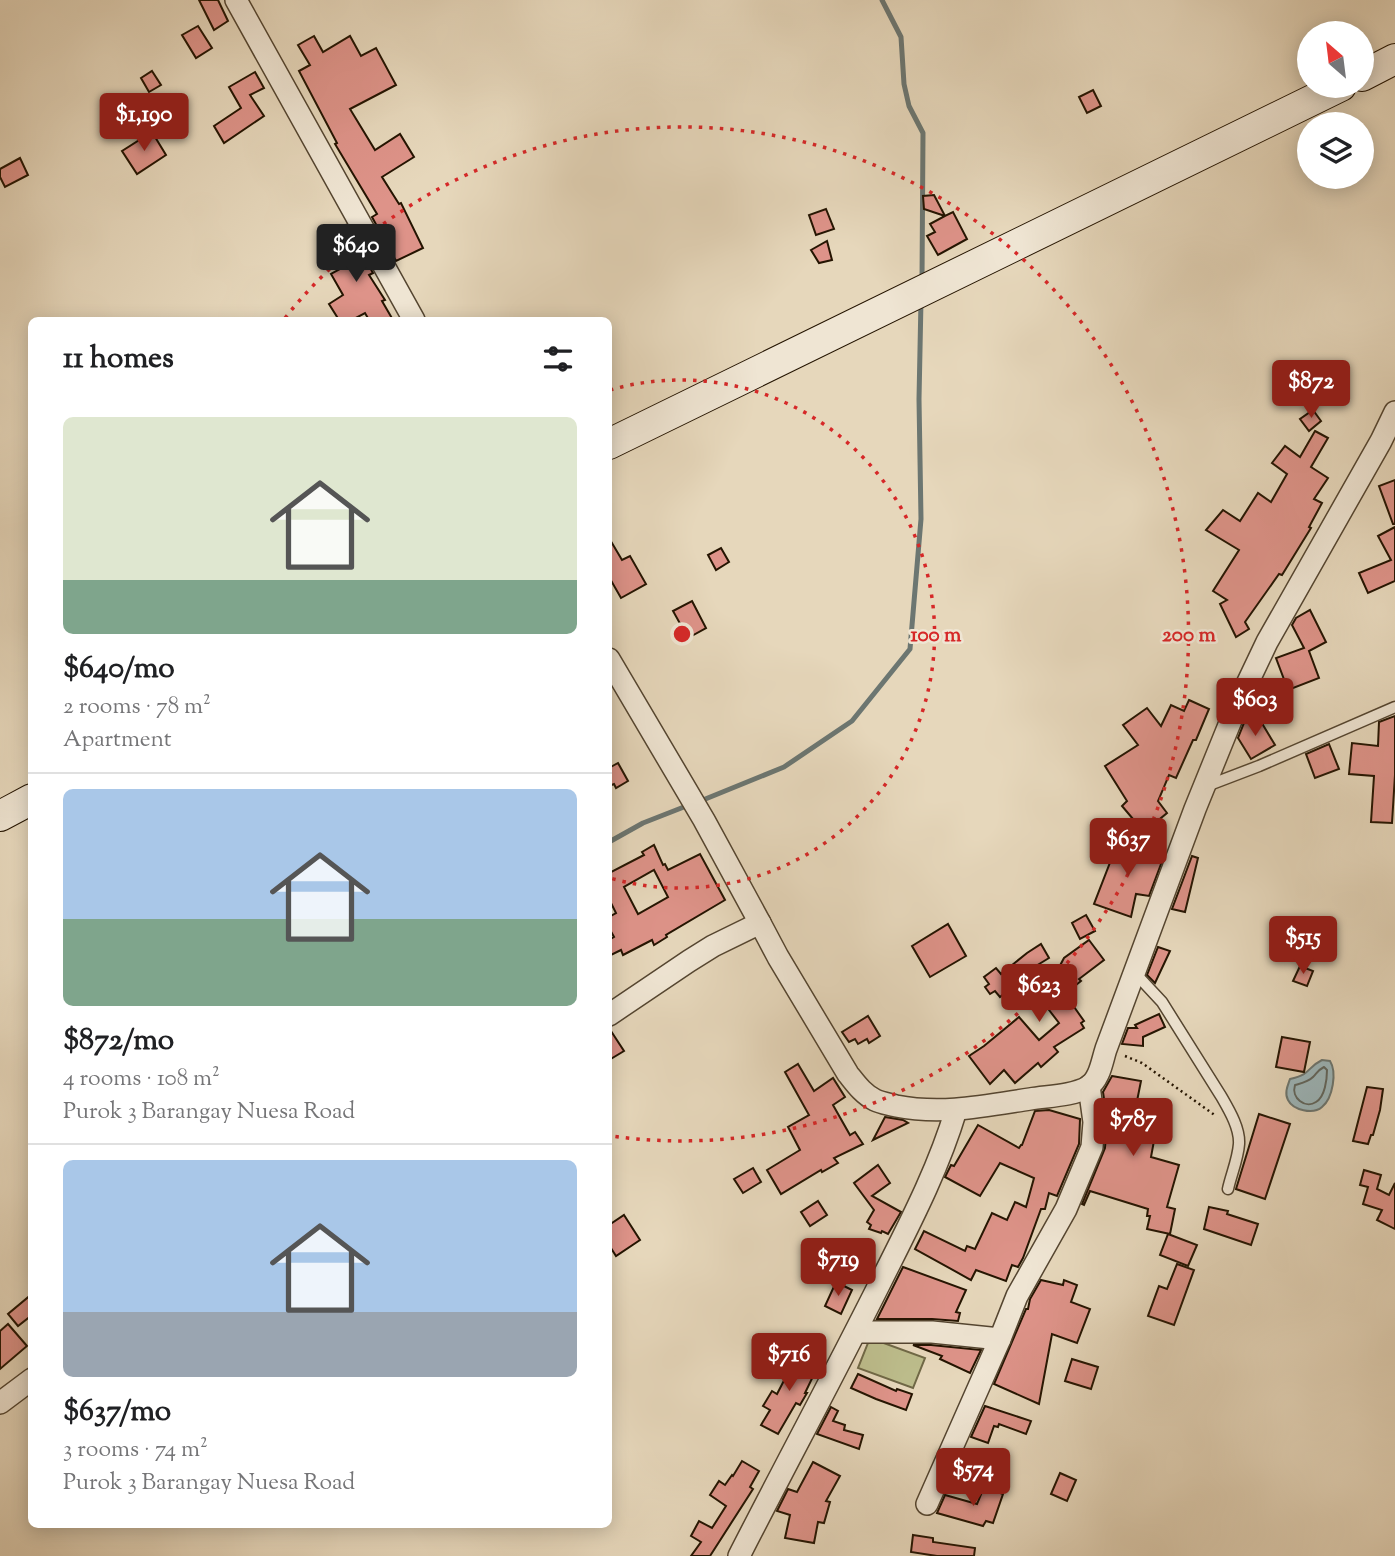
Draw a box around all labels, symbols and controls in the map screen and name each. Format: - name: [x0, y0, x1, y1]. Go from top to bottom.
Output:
- north arrow: [1297, 21, 1374, 98]
- map controls: [1297, 21, 1374, 189]
- pin: $1,190: [87, 94, 201, 153]
- text: $1,190: [116, 99, 172, 132]
- button: layers: [1297, 112, 1374, 189]
- pin: $640: [315, 224, 397, 284]
- text: $640: [333, 230, 379, 263]
- text: 11 homes: [63, 338, 174, 381]
- icon: filters: [539, 340, 577, 378]
- pin: $872: [1270, 360, 1352, 420]
- text: $872: [1288, 366, 1334, 399]
- icon: home: [257, 462, 383, 588]
- text: 100 m: [911, 621, 962, 651]
- text: 200 m: [1162, 621, 1217, 651]
- centre of rings: [670, 622, 694, 646]
- text: $640/mo: [63, 648, 175, 691]
- pin: $603: [1214, 678, 1296, 738]
- text: $603: [1232, 684, 1278, 717]
- text: 2 rooms · 78 m²: [63, 691, 211, 724]
- text: Apartment: [63, 724, 172, 757]
- pin: $637: [1087, 818, 1169, 878]
- text: $637: [1106, 824, 1150, 857]
- icon: home: [257, 834, 383, 960]
- pin: $515: [1262, 916, 1344, 976]
- text: $515: [1285, 922, 1321, 955]
- pin: $623: [998, 964, 1080, 1024]
- text: $623: [1017, 970, 1061, 1003]
- text: $872/mo: [63, 1020, 174, 1063]
- text: 4 rooms · 108 m²: [63, 1063, 220, 1096]
- text: Purok 3 Barangay Nuesa Road: [63, 1096, 355, 1129]
- pin: $787: [1092, 1098, 1174, 1158]
- text: $787: [1110, 1104, 1156, 1137]
- icon: home: [257, 1205, 383, 1331]
- pin: $719: [797, 1238, 879, 1298]
- text: $719: [817, 1244, 859, 1277]
- pin: $716: [748, 1334, 830, 1393]
- text: $716: [767, 1339, 811, 1372]
- text: $637/mo: [63, 1391, 171, 1434]
- text: 3 rooms · 74 m²: [63, 1434, 208, 1467]
- pin: $574: [932, 1448, 1014, 1508]
- text: $574: [952, 1454, 994, 1487]
- text: Purok 3 Barangay Nuesa Road: [63, 1467, 355, 1500]

